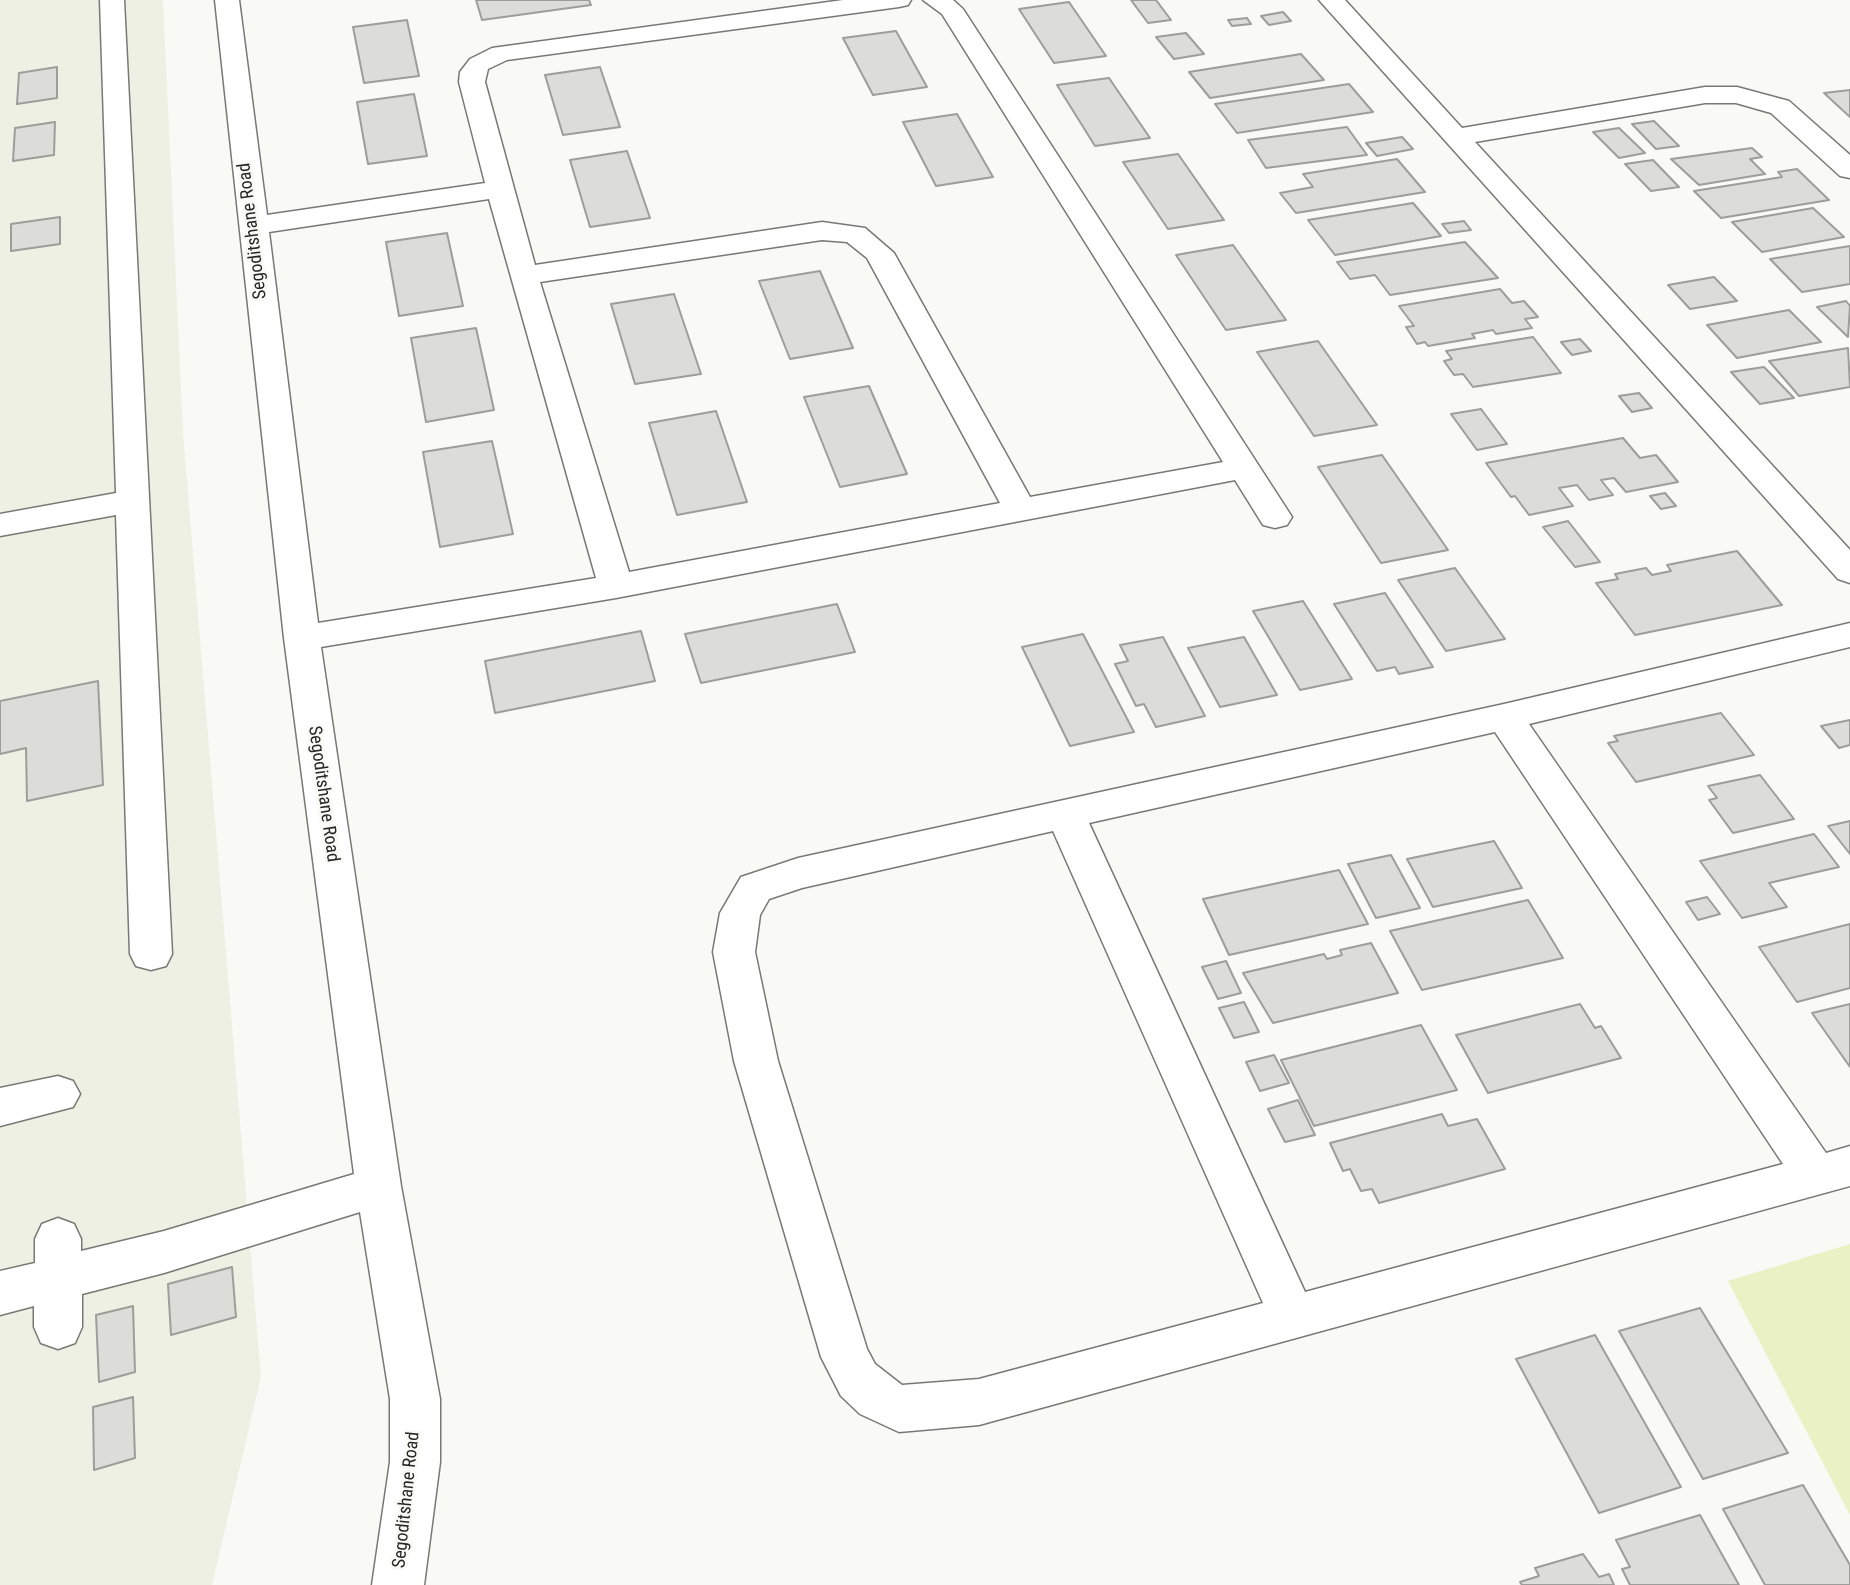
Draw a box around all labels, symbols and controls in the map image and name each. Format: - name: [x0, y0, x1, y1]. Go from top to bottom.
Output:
- street label: Segoditshane Road: [234, 162, 272, 300]
- street label: Segoditshane Road: [303, 725, 343, 863]
- street label: Segoditshane Road: [389, 1431, 425, 1569]

